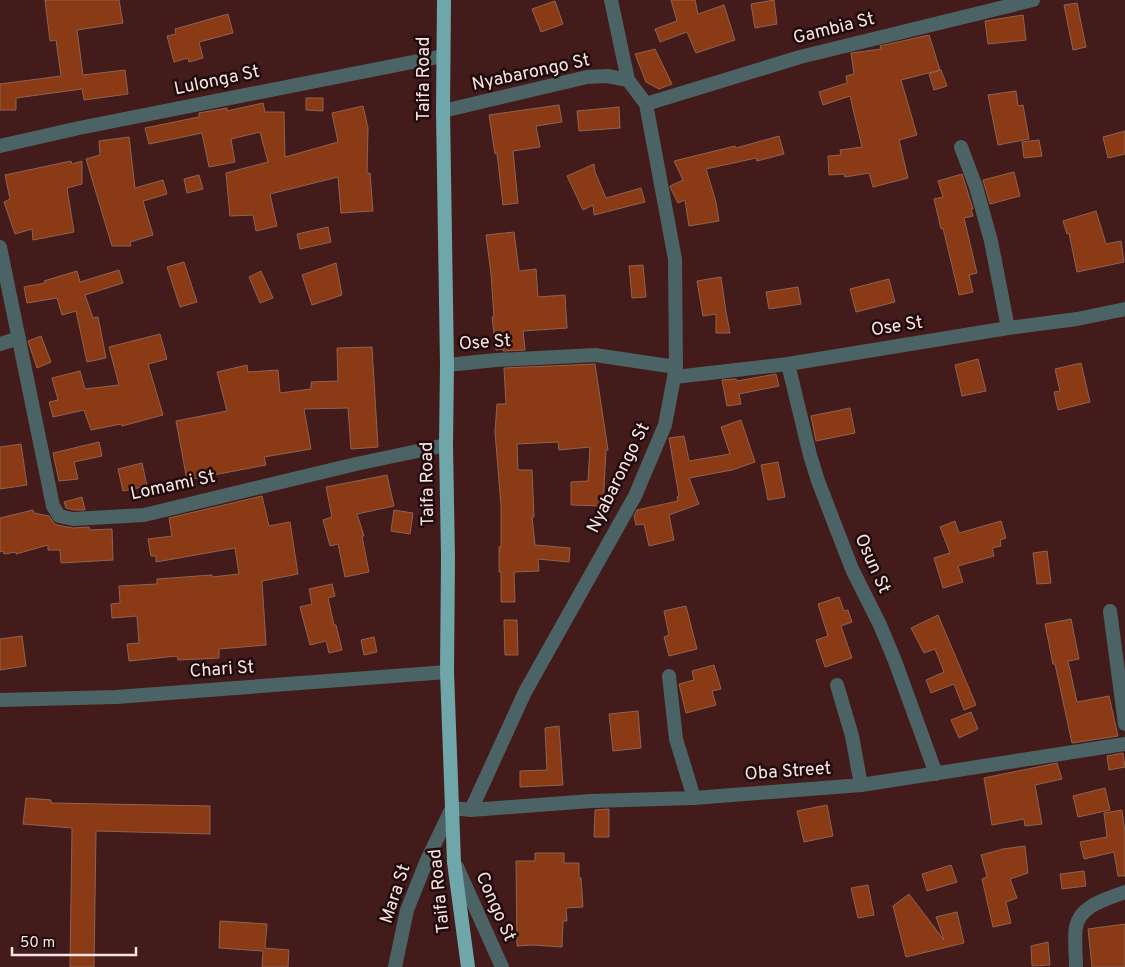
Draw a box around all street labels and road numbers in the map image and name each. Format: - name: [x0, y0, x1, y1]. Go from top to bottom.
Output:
- street label: Gambia St: [791, 8, 877, 50]
- street label: Taifa Road: [413, 37, 436, 121]
- street label: Nyabarongo St: [470, 49, 592, 97]
- street label: Lulonga St: [172, 61, 262, 101]
- street label: Ose St: [869, 312, 925, 342]
- street label: Ose St: [458, 330, 512, 356]
- street label: Nyabarongo St: [582, 419, 656, 537]
- street label: Taifa Road: [416, 441, 440, 527]
- street label: Lomami St: [128, 466, 218, 506]
- street label: Osun St: [849, 531, 895, 597]
- street label: Chari St: [189, 656, 255, 684]
- street label: Oba Street: [744, 758, 832, 786]
- street label: Taifa Road: [424, 848, 456, 934]
- street label: Mara St: [376, 861, 416, 927]
- street label: Congo St: [469, 869, 521, 945]

